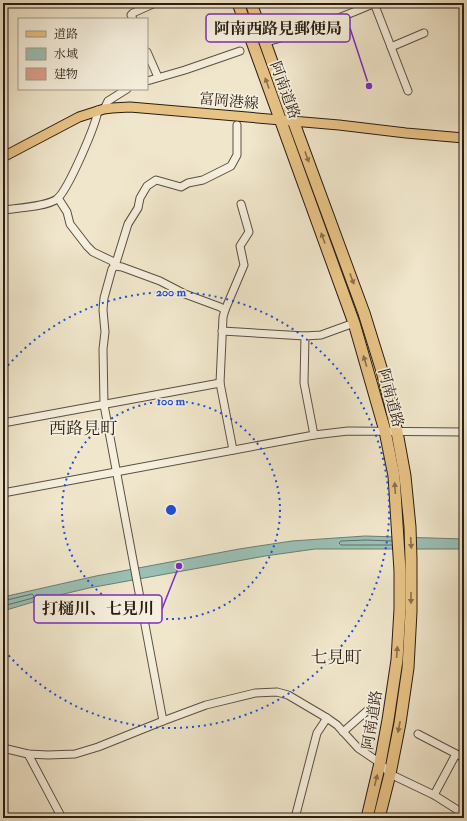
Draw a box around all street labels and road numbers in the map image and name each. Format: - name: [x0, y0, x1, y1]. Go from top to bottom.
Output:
- street label: 阿南道路: [265, 59, 304, 122]
- street label: 富岡港線: [198, 89, 260, 114]
- street label: 阿南道路: [374, 367, 407, 430]
- street label: 阿南道路: [358, 689, 387, 751]

